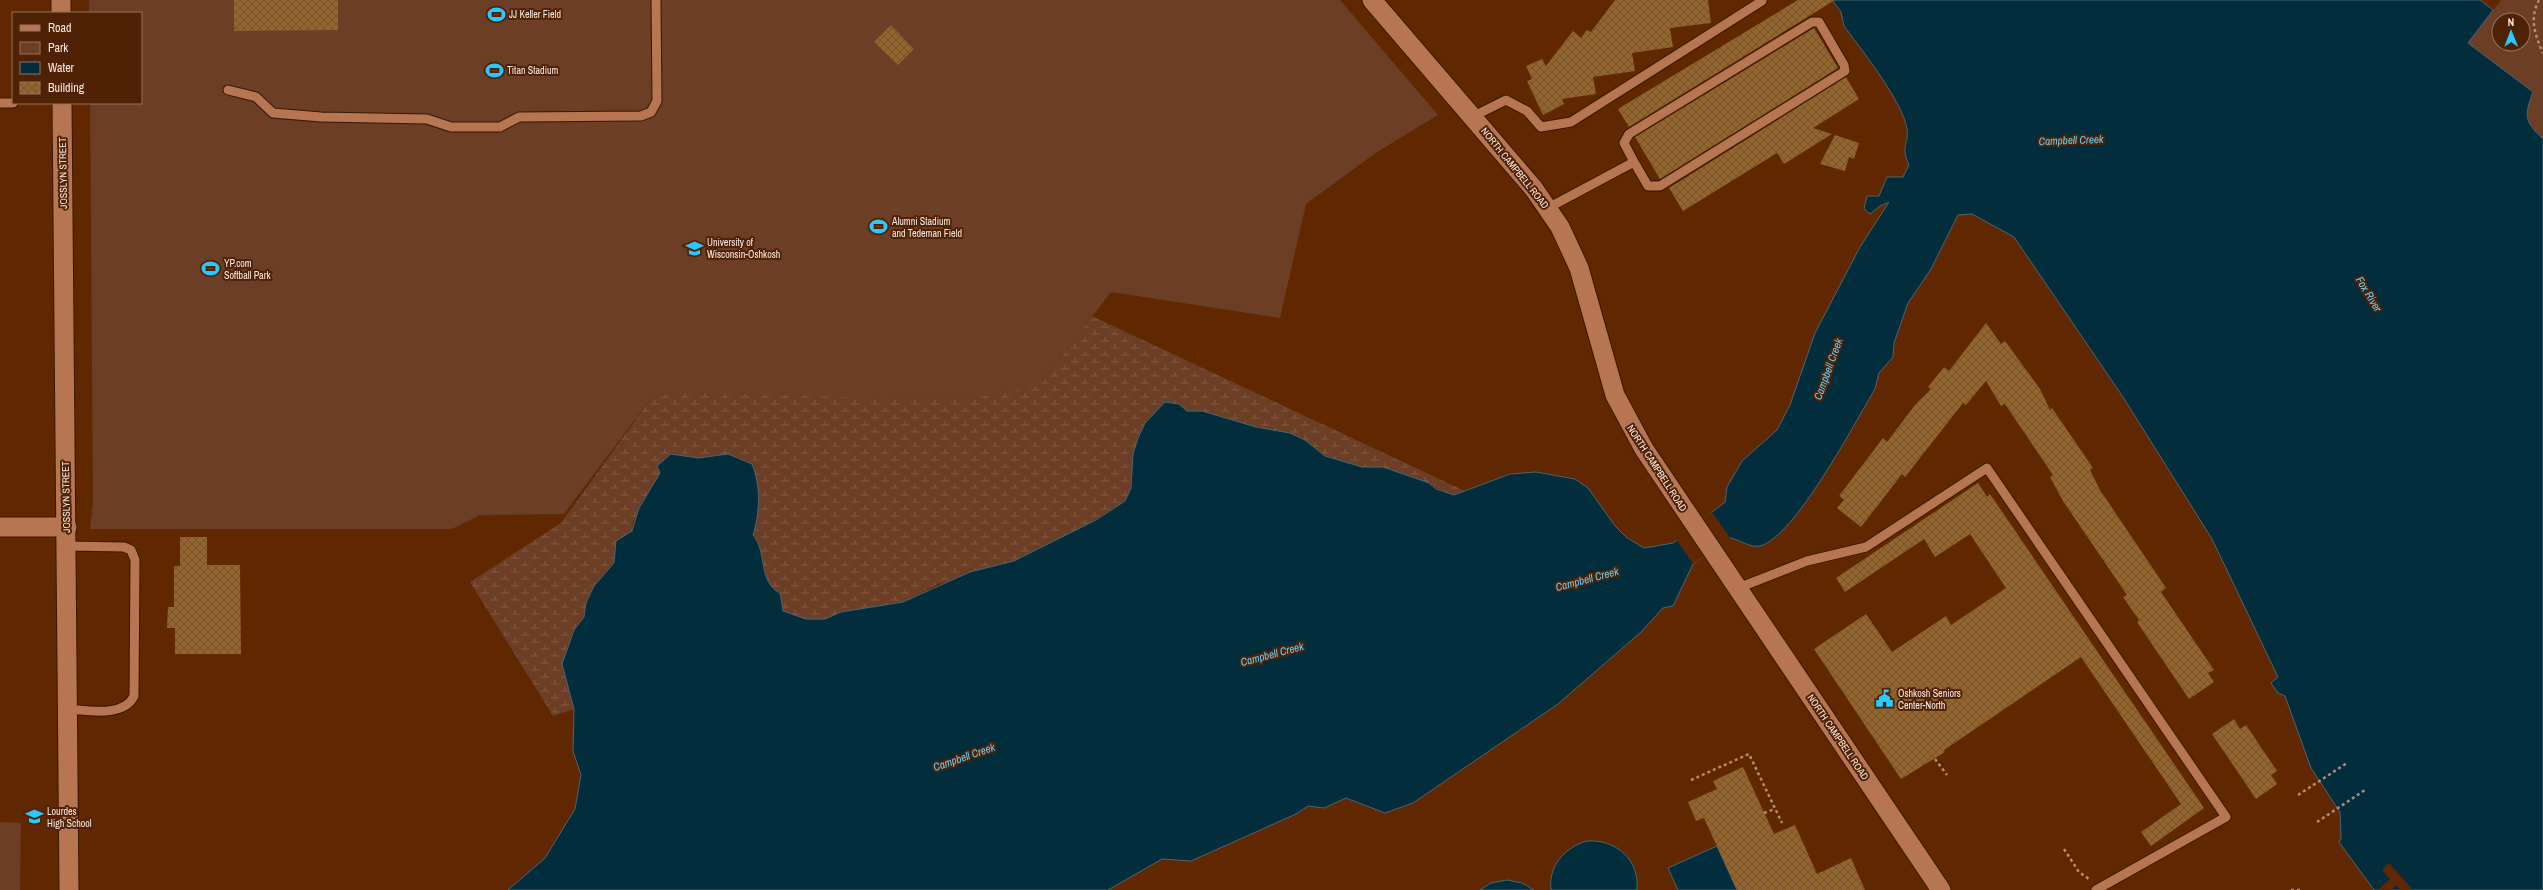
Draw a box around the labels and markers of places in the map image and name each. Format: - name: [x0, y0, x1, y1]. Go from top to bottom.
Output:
- sports icon: JJ Keller Field: [486, 4, 506, 24]
- place label: JJ Keller Field: [509, 8, 561, 21]
- sports icon: Titan Stadium: [484, 60, 504, 80]
- place label: Titan Stadium: [507, 64, 559, 77]
- place label: Alumni Stadium and Tedeman Field: [891, 215, 962, 240]
- sports icon: Alumni Stadium and Tedeman Field: [869, 217, 889, 237]
- place label: University of Wisconsin-Oshkosh: [707, 236, 780, 261]
- school or university icon: University of Wisconsin-Oshkosh: [684, 238, 704, 258]
- place label: YP.com Softball Park: [224, 257, 271, 282]
- sports icon: YP.com Softball Park: [201, 259, 221, 279]
- place label: Oshkosh Seniors Center-North: [1898, 687, 1961, 712]
- public building icon: Oshkosh Seniors Center-North: [1875, 689, 1895, 709]
- place label: Lourdes High School: [47, 805, 92, 830]
- school or university icon: Lourdes High School: [24, 807, 44, 827]

